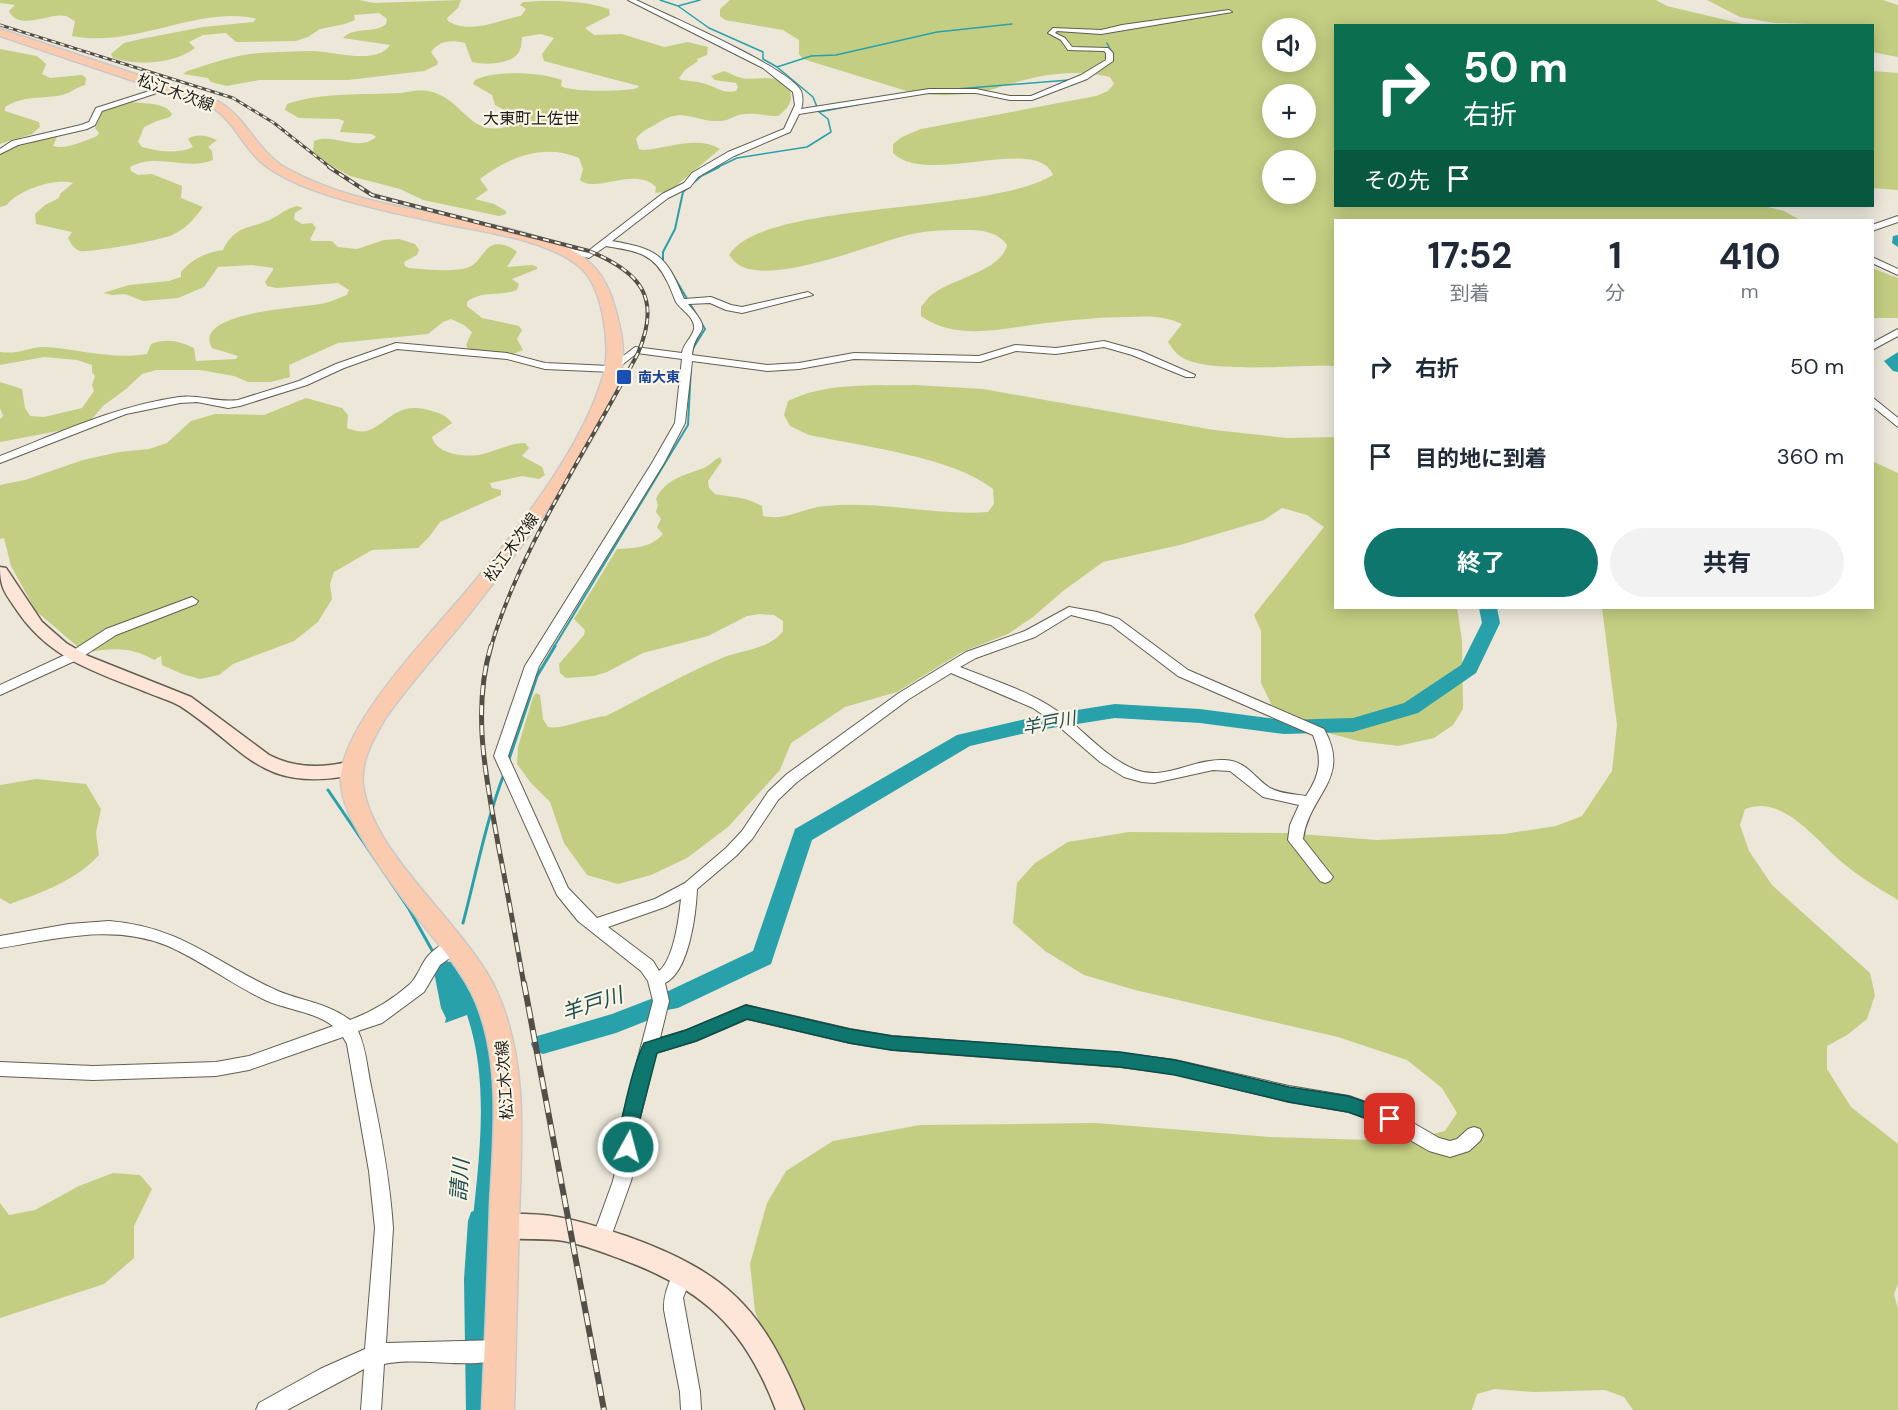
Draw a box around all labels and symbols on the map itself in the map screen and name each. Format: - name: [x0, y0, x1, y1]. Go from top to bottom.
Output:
- street label: 松江木次線: [135, 69, 217, 116]
- district label: 大東町上佐世: [483, 108, 579, 129]
- marker: 南大東: [615, 368, 633, 386]
- place label: 南大東: [638, 368, 680, 386]
- street label: 松江木次線: [479, 509, 543, 586]
- water label: 羊戸川: [1020, 706, 1080, 740]
- water label: 羊戸川: [558, 980, 628, 1027]
- street label: 松江木次線: [491, 1039, 518, 1121]
- pin: [1364, 1093, 1415, 1144]
- position arrow: [596, 1115, 660, 1179]
- water label: 請川: [445, 1156, 476, 1202]

